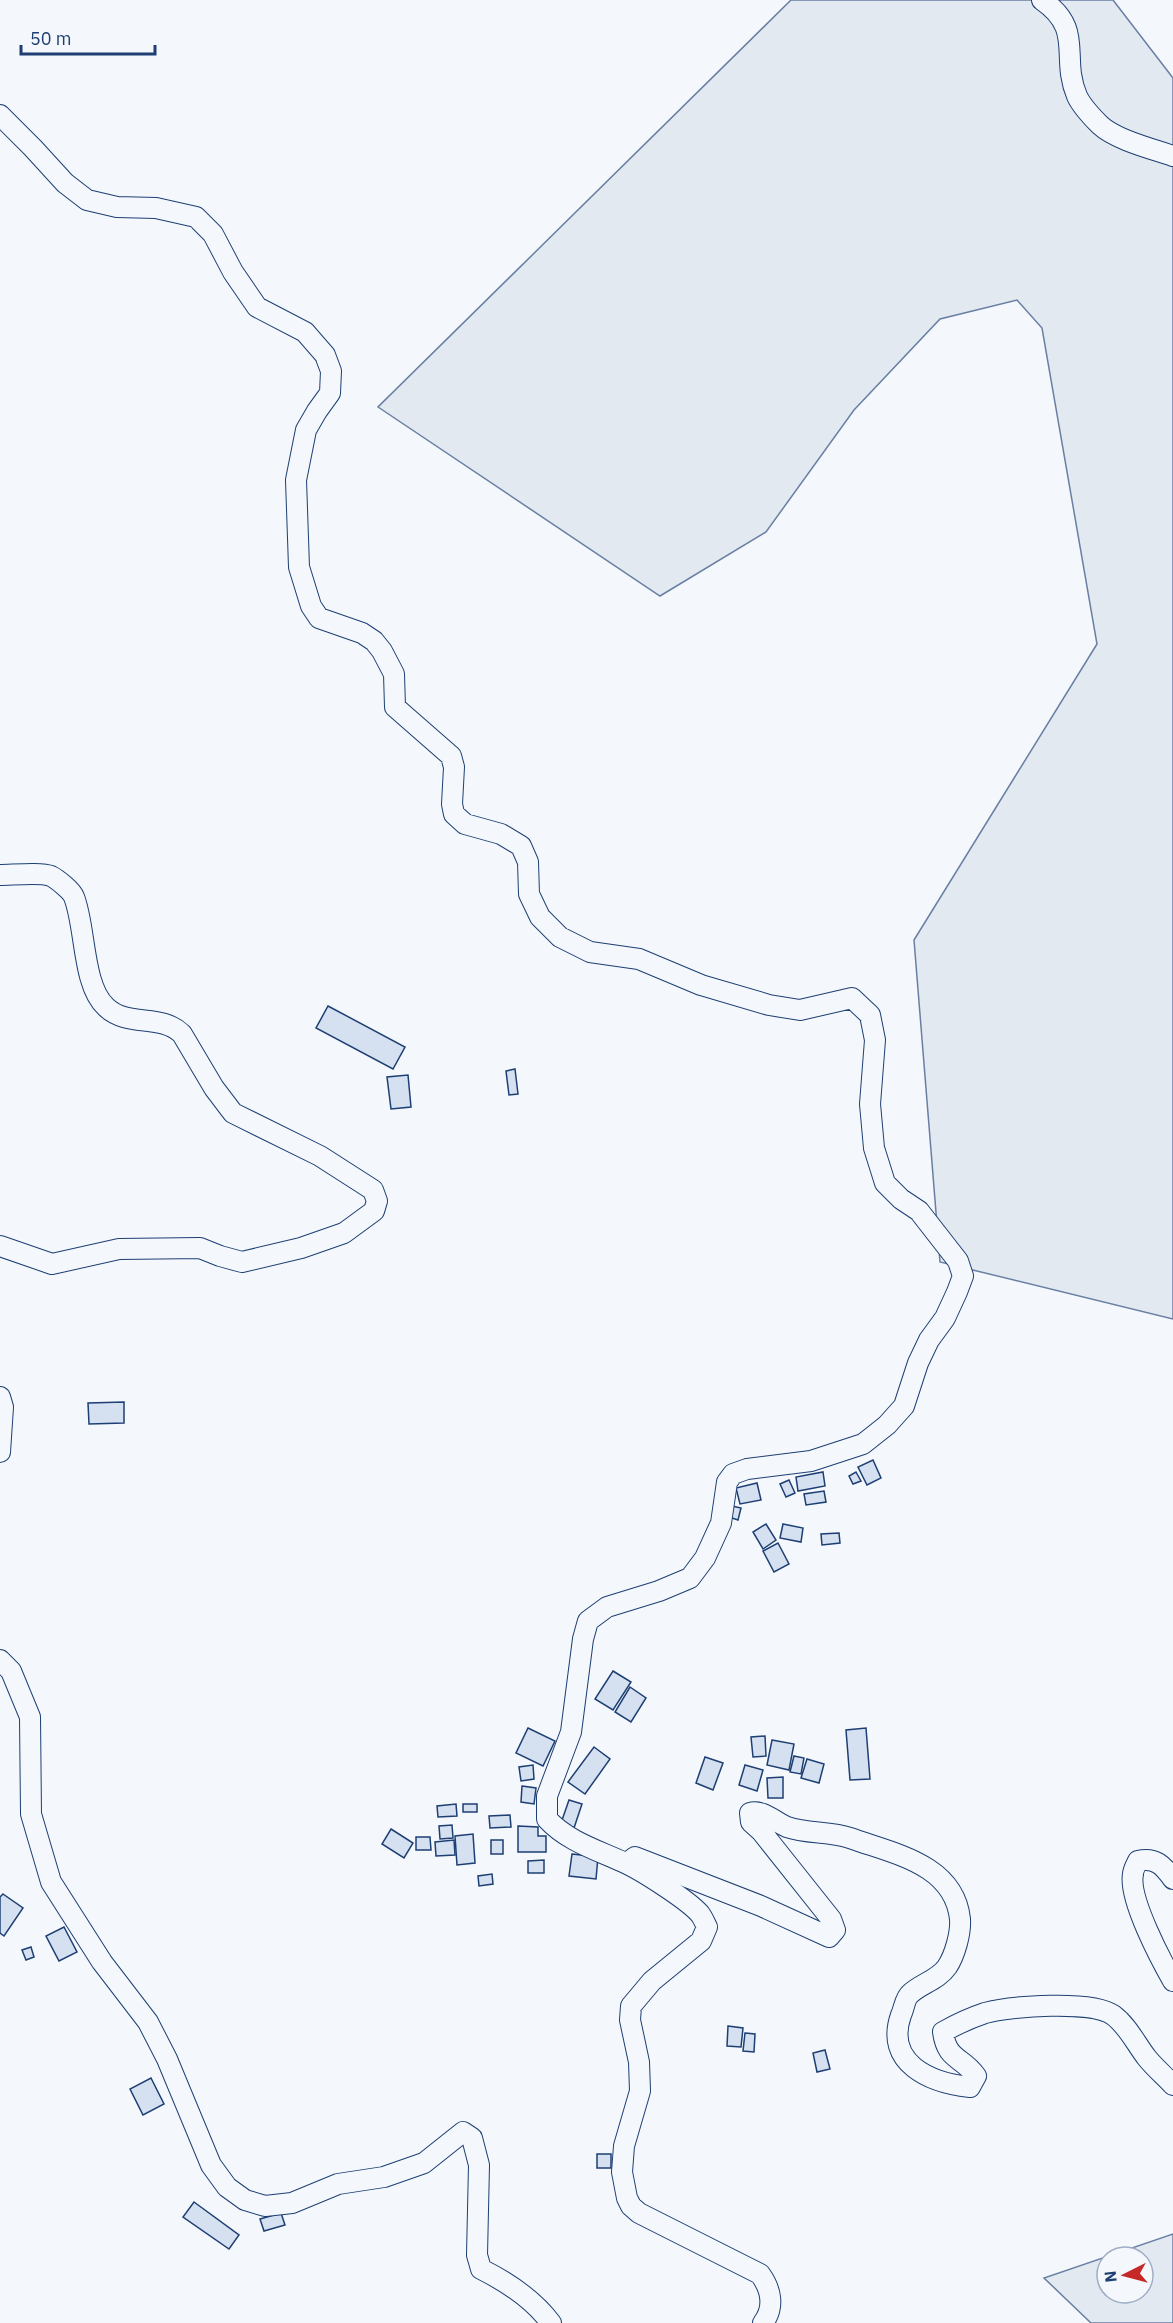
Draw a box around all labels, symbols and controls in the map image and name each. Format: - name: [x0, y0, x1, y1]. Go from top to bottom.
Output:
- scale bar: [21, 18, 154, 56]
- text: 50 m: [30, 27, 72, 50]
- north arrow: [1095, 2245, 1155, 2305]
- text: N: [1100, 2270, 1121, 2283]

